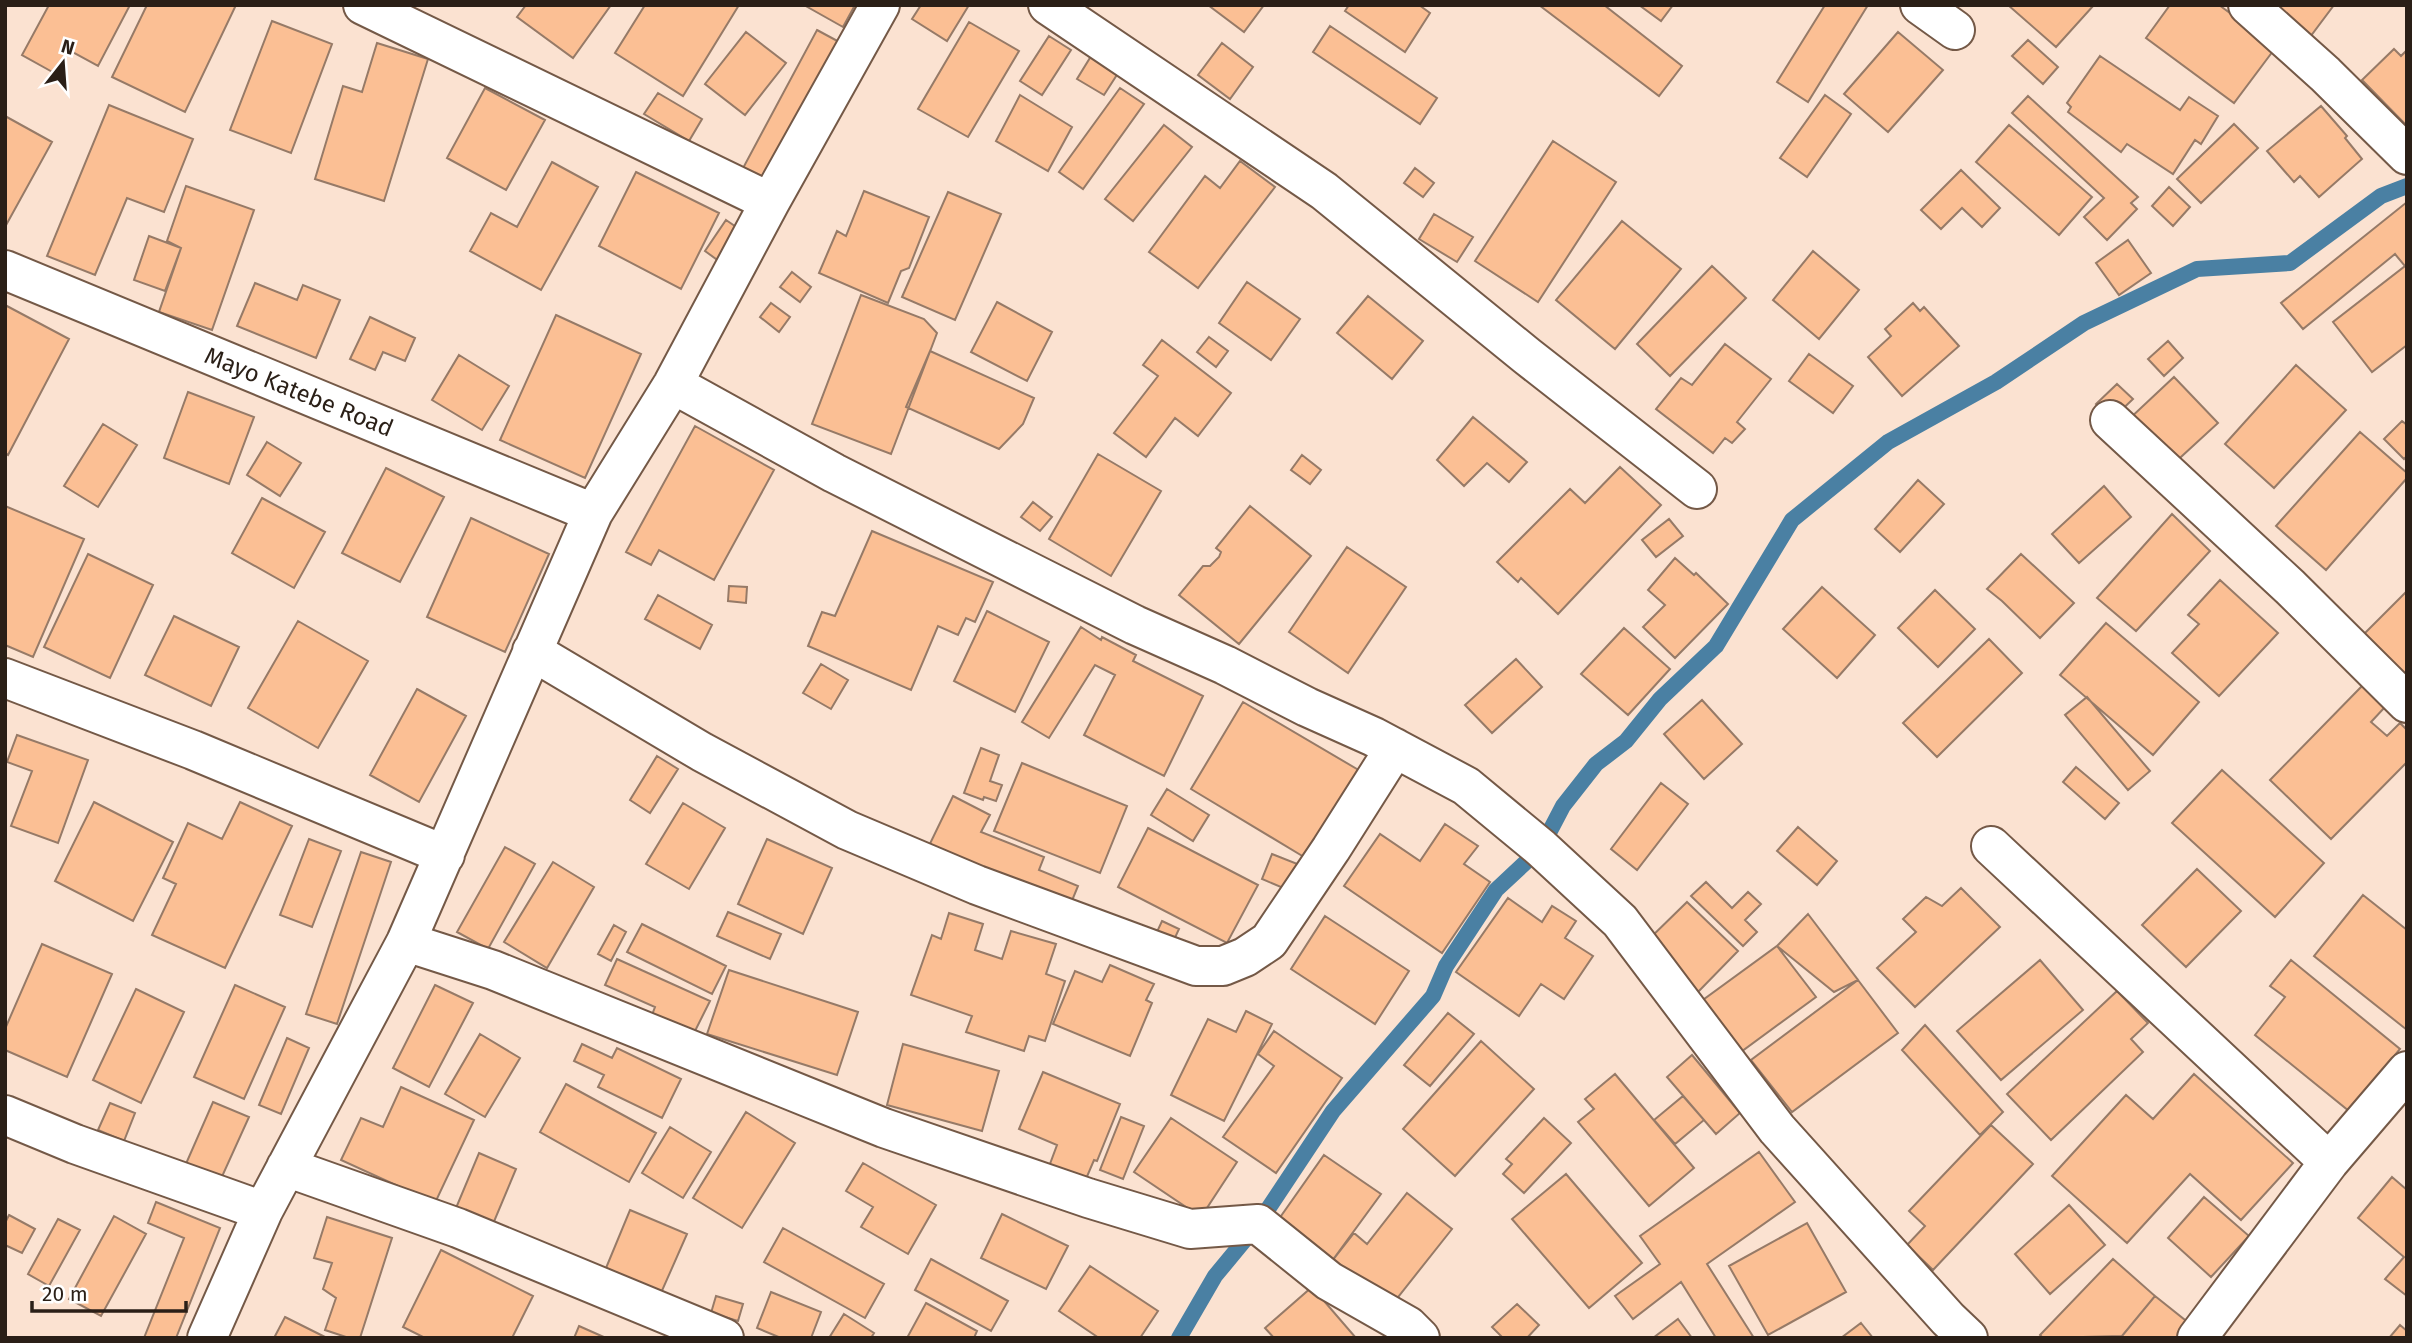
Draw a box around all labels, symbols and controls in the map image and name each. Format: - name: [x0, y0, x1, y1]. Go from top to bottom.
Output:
- north arrow: [28, 28, 98, 98]
- text: N: [58, 34, 77, 60]
- street label: Mayo Katebe Road: [201, 341, 397, 443]
- scale bar: [32, 1270, 186, 1314]
- text: 20 m: [42, 1281, 88, 1307]

